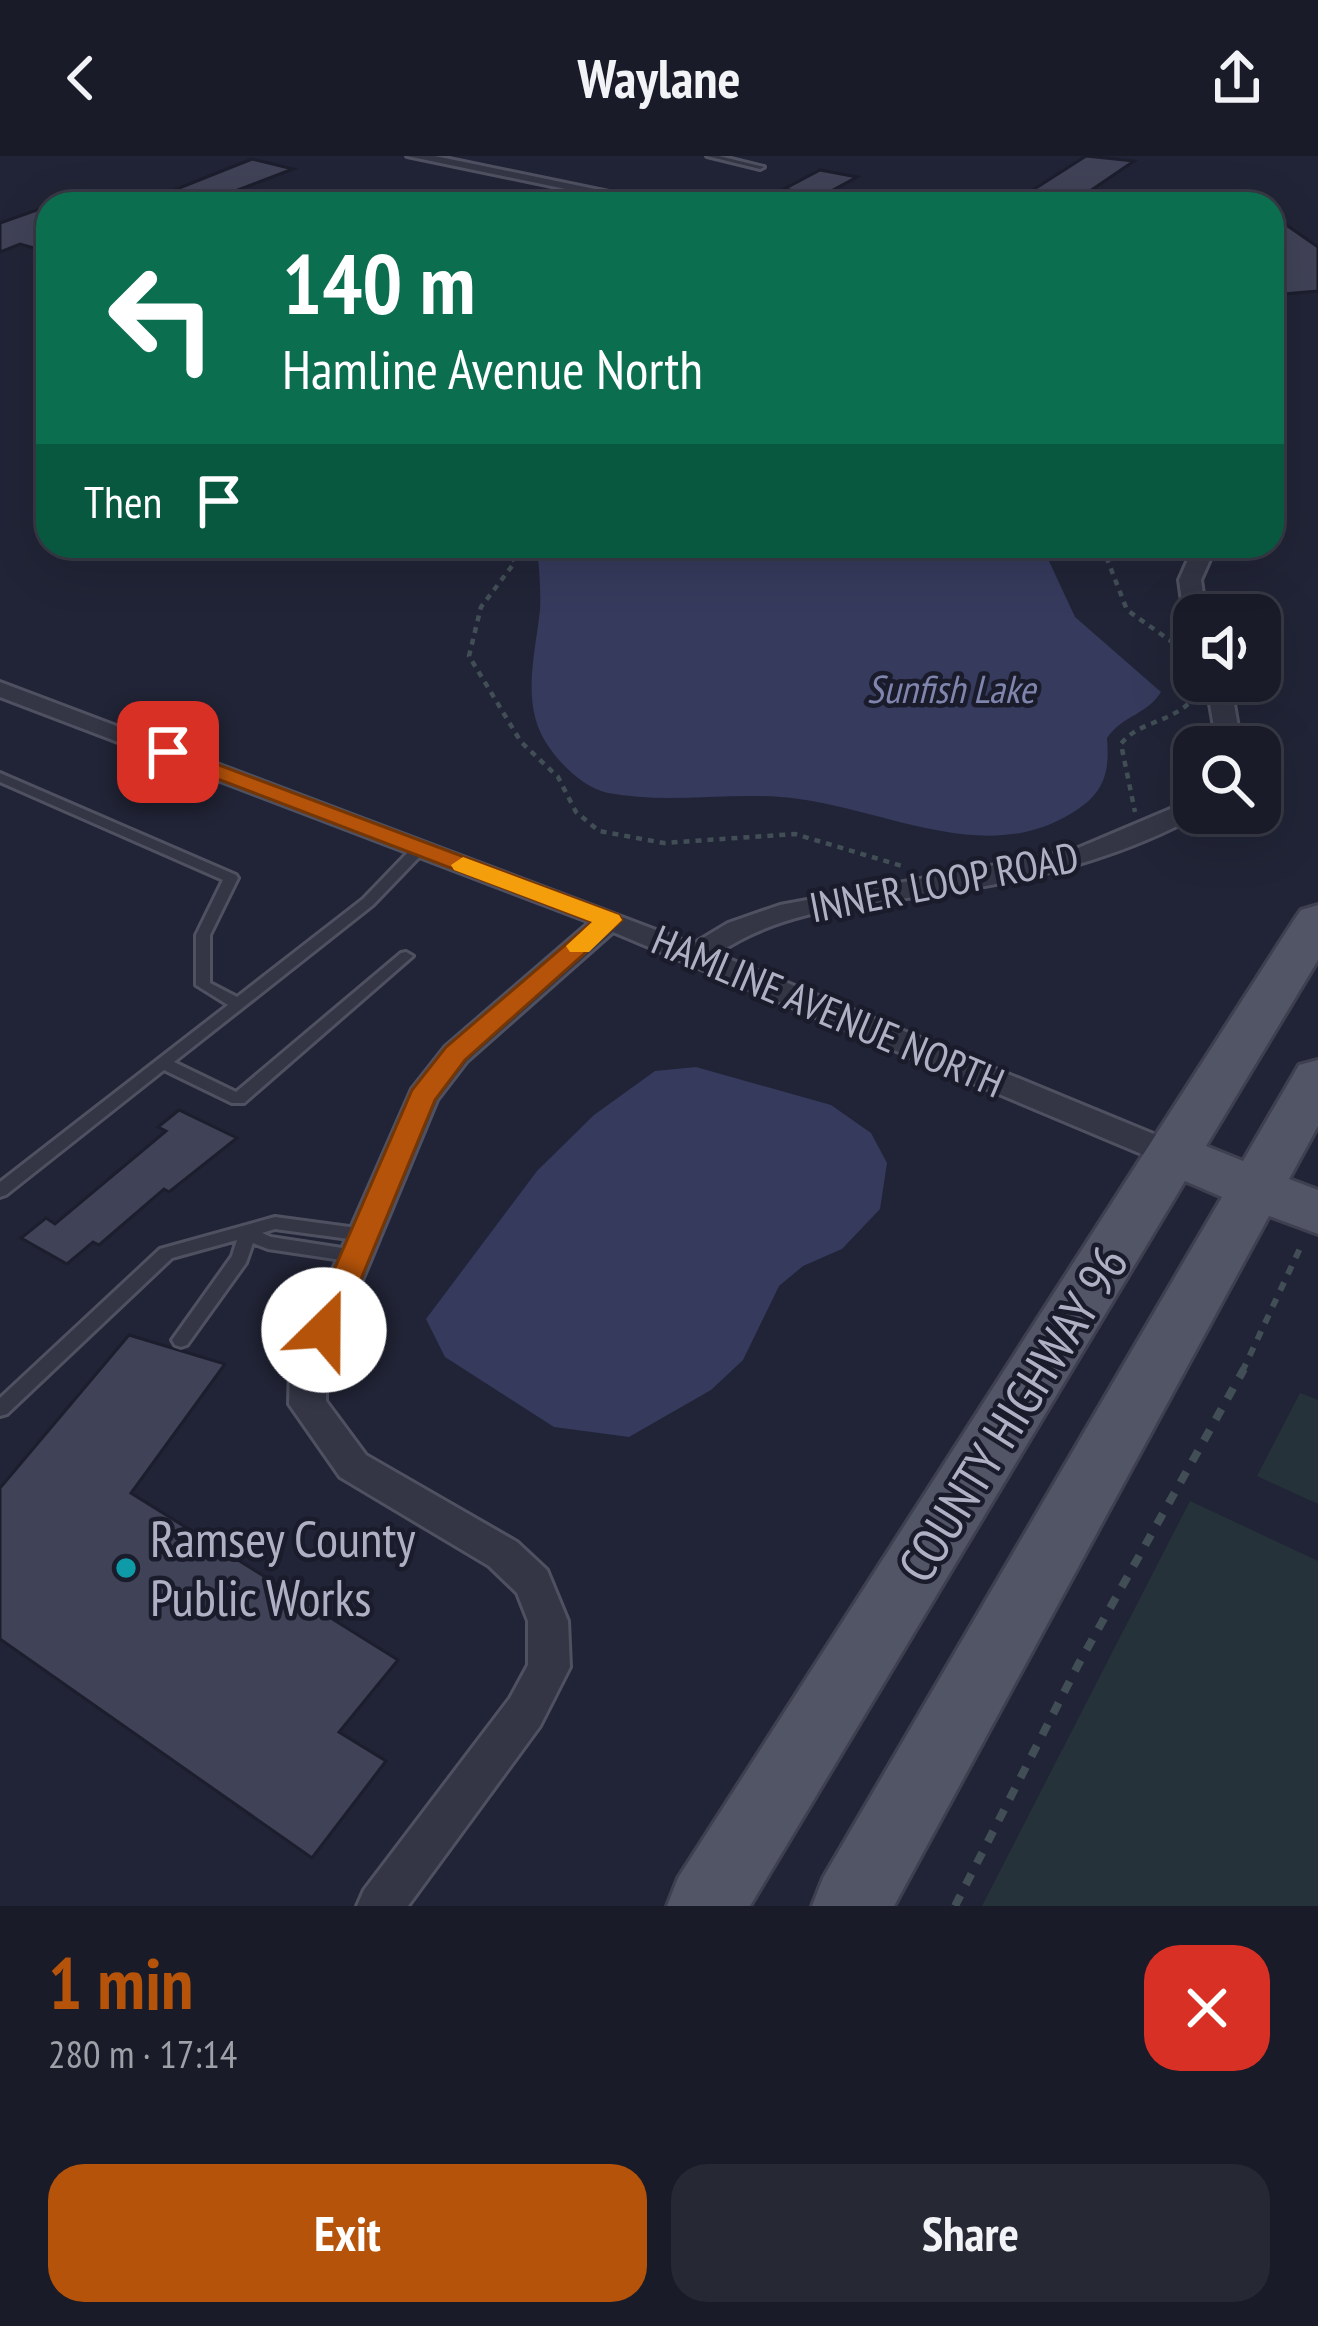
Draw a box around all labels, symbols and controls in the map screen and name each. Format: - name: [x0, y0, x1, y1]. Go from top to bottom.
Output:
- text: Waylane: [577, 43, 741, 113]
- icon: back: [48, 45, 114, 111]
- icon: share: [1204, 45, 1270, 111]
- text: 140 m: [282, 228, 475, 337]
- icon: left: [84, 240, 240, 396]
- text: Hamline Avenue North: [282, 334, 703, 404]
- icon: arrive: [186, 468, 252, 534]
- text: Then: [84, 472, 162, 530]
- map controls: [1173, 594, 1281, 834]
- button: sound: [1173, 594, 1281, 702]
- water label: Sunfish Lake: [867, 663, 1038, 714]
- pin: [117, 701, 219, 803]
- icon: arrive: [135, 719, 201, 785]
- button: search: [1173, 726, 1281, 834]
- street label: INNER LOOP ROAD: [805, 828, 1083, 935]
- street label: HAMLINE AVENUE NORTH: [644, 912, 1012, 1109]
- street label: COUNTY HIGHWAY 96: [882, 1233, 1142, 1594]
- position arrow: [261, 1267, 387, 1393]
- place label: Ramsey County Public Works: [150, 1505, 416, 1630]
- marker: Ramsey County Public Works: [113, 1555, 139, 1581]
- text: 1 min: [48, 1936, 193, 2029]
- button: close: [1144, 1945, 1270, 2071]
- text: 280 m · 17:14: [48, 2028, 237, 2079]
- button: Exit: [48, 2164, 647, 2302]
- button: Share: [671, 2164, 1270, 2302]

